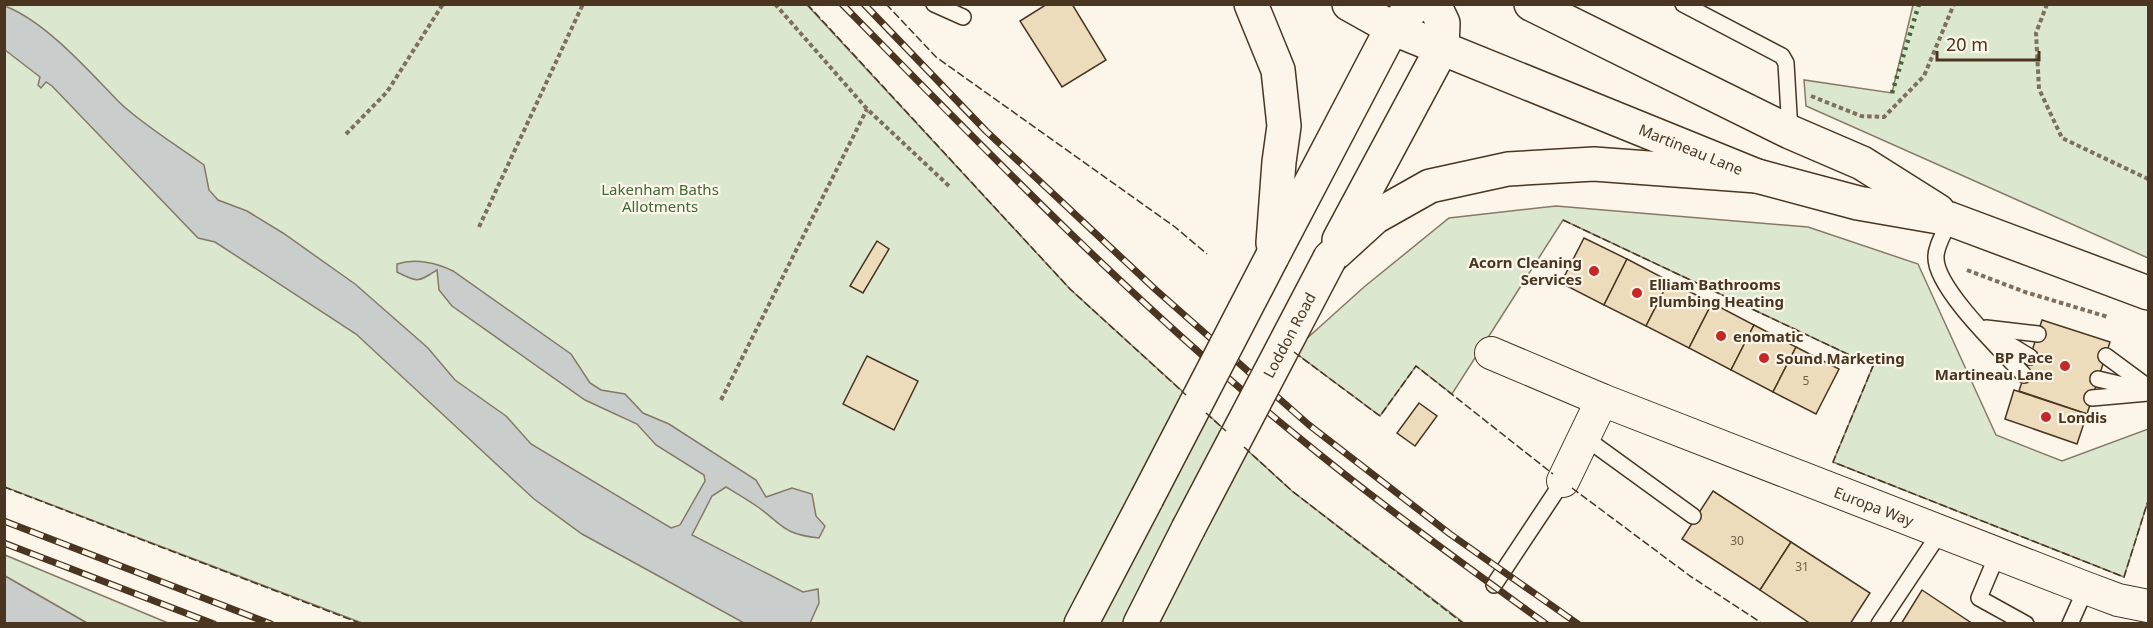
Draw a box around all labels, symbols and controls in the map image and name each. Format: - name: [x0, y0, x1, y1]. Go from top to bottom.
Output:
- scale bar: [1937, 24, 2039, 62]
- text: 20 m: [1946, 32, 1988, 56]
- street label: Martineau Lane: [1636, 119, 1746, 179]
- park label: Lakenham Baths Allotments: [601, 179, 719, 216]
- place label: Acorn Cleaning Services: [1469, 252, 1582, 289]
- marker: Acorn Cleaning Services: [1587, 264, 1601, 278]
- place label: Elliam Bathrooms Plumbing Heating: [1649, 274, 1784, 311]
- marker: Elliam Bathrooms Plumbing Heating: [1630, 286, 1644, 300]
- street label: Loddon Road: [1258, 289, 1320, 381]
- place label: enomatic: [1733, 326, 1804, 346]
- marker: enomatic: [1714, 329, 1728, 343]
- place label: BP Pace Martineau Lane: [1935, 347, 2053, 384]
- place label: Sound Marketing: [1776, 348, 1905, 368]
- marker: Sound Marketing: [1757, 351, 1771, 365]
- marker: BP Pace Martineau Lane: [2058, 359, 2072, 373]
- house number: 5: [1803, 372, 1810, 389]
- place label: Londis: [2058, 407, 2107, 427]
- marker: Londis: [2039, 410, 2053, 424]
- street label: Europa Way: [1831, 482, 1917, 530]
- house number: 30: [1730, 532, 1744, 549]
- house number: 31: [1795, 558, 1809, 575]

